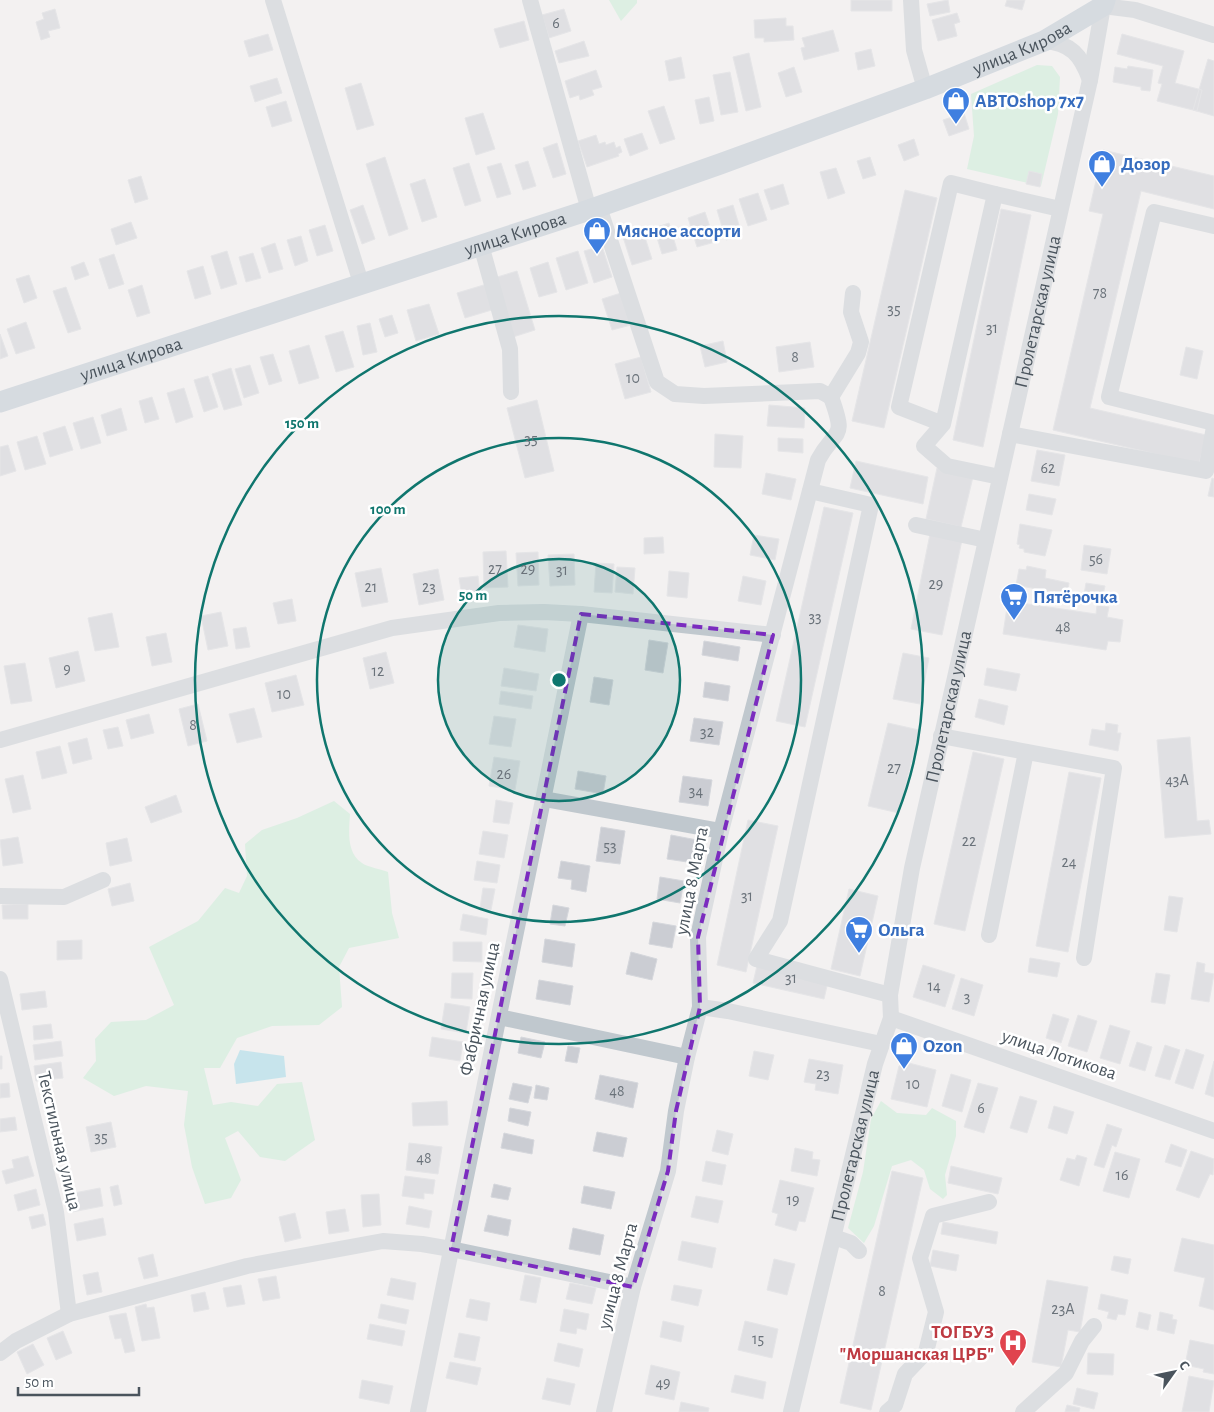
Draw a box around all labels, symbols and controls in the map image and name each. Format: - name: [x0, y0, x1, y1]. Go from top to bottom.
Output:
- house number: 6: [552, 15, 560, 31]
- street label: улица Кирова: [969, 17, 1075, 79]
- shop icon: АВТОshop 7x7: [941, 86, 971, 125]
- place label: АВТОshop 7x7: [975, 92, 1084, 111]
- shop icon: Дозор: [1087, 149, 1117, 188]
- place label: Дозор: [1121, 155, 1171, 174]
- street label: улица Кирова: [461, 209, 569, 260]
- shop icon: Мясное ассорти: [582, 216, 612, 255]
- place label: Мясное ассорти: [616, 222, 741, 241]
- street label: Пролетарская улица: [1011, 233, 1064, 390]
- house number: 78: [1093, 285, 1107, 301]
- house number: 35: [887, 301, 901, 317]
- house number: 31: [986, 320, 998, 336]
- street label: улица Кирова: [77, 334, 185, 385]
- house number: 8: [791, 349, 799, 365]
- house number: 10: [626, 370, 640, 386]
- text: 150 m: [285, 416, 319, 431]
- house number: 35: [524, 431, 538, 447]
- house number: 62: [1041, 460, 1055, 476]
- text: 100 m: [370, 502, 406, 517]
- house number: 56: [1089, 551, 1103, 567]
- house number: 27: [488, 561, 502, 577]
- house number: 29: [521, 561, 535, 577]
- house number: 31: [556, 562, 568, 578]
- house number: 29: [929, 576, 943, 592]
- house number: 21: [365, 579, 377, 595]
- house number: 23: [422, 579, 436, 595]
- supermarket icon: Пятёрочка: [999, 582, 1029, 621]
- text: 50 m: [459, 588, 487, 603]
- place label: Пятёрочка: [1033, 588, 1118, 607]
- house number: 33: [808, 609, 822, 625]
- house number: 48: [1055, 619, 1071, 635]
- street label: Пролетарская улица: [922, 628, 975, 785]
- house number: 9: [63, 661, 71, 677]
- house number: 12: [372, 663, 384, 679]
- centre of rings: [550, 671, 568, 689]
- house number: 10: [277, 686, 291, 702]
- house number: 8: [189, 717, 197, 733]
- house number: 32: [700, 724, 714, 740]
- house number: 27: [887, 760, 901, 776]
- house number: 26: [497, 766, 511, 782]
- house number: 43А: [1165, 772, 1189, 788]
- house number: 34: [689, 783, 703, 799]
- street label: улица 8 Марта: [672, 825, 712, 938]
- house number: 22: [962, 833, 976, 849]
- house number: 53: [603, 838, 617, 854]
- house number: 24: [1062, 854, 1077, 870]
- house number: 31: [741, 888, 753, 904]
- supermarket icon: Ольга: [844, 915, 874, 954]
- place label: Ольга: [878, 921, 925, 940]
- street label: Фабричная улица: [457, 940, 504, 1078]
- house number: 31: [785, 970, 797, 986]
- house number: 14: [927, 978, 941, 994]
- house number: 3: [964, 989, 970, 1005]
- street label: улица Лотикова: [998, 1026, 1119, 1084]
- shop icon: Ozon: [889, 1031, 919, 1070]
- place label: Ozon: [923, 1037, 962, 1056]
- house number: 23: [816, 1066, 830, 1082]
- street label: Пролетарская улица: [828, 1067, 883, 1224]
- street label: Текстильная улица: [34, 1070, 84, 1213]
- house number: 10: [906, 1076, 920, 1092]
- house number: 48: [609, 1083, 625, 1099]
- house number: 6: [977, 1100, 985, 1116]
- house number: 35: [94, 1129, 108, 1145]
- house number: 48: [416, 1150, 432, 1166]
- house number: 16: [1115, 1167, 1129, 1183]
- house number: 19: [786, 1192, 800, 1208]
- street label: улица 8 Марта: [594, 1220, 641, 1332]
- house number: 8: [878, 1283, 886, 1299]
- house number: 23А: [1051, 1301, 1075, 1317]
- place label: ТОГБУЗ "Моршанская ЦРБ": [840, 1323, 994, 1364]
- hospital icon: ТОГБУЗ "Моршанская ЦРБ": [998, 1328, 1028, 1367]
- house number: 15: [752, 1331, 764, 1347]
- north arrow: [1149, 1347, 1199, 1397]
- text: С: [1176, 1358, 1192, 1373]
- scale bar: [18, 1364, 139, 1396]
- text: 50 m: [25, 1375, 54, 1390]
- house number: 49: [655, 1375, 671, 1391]

